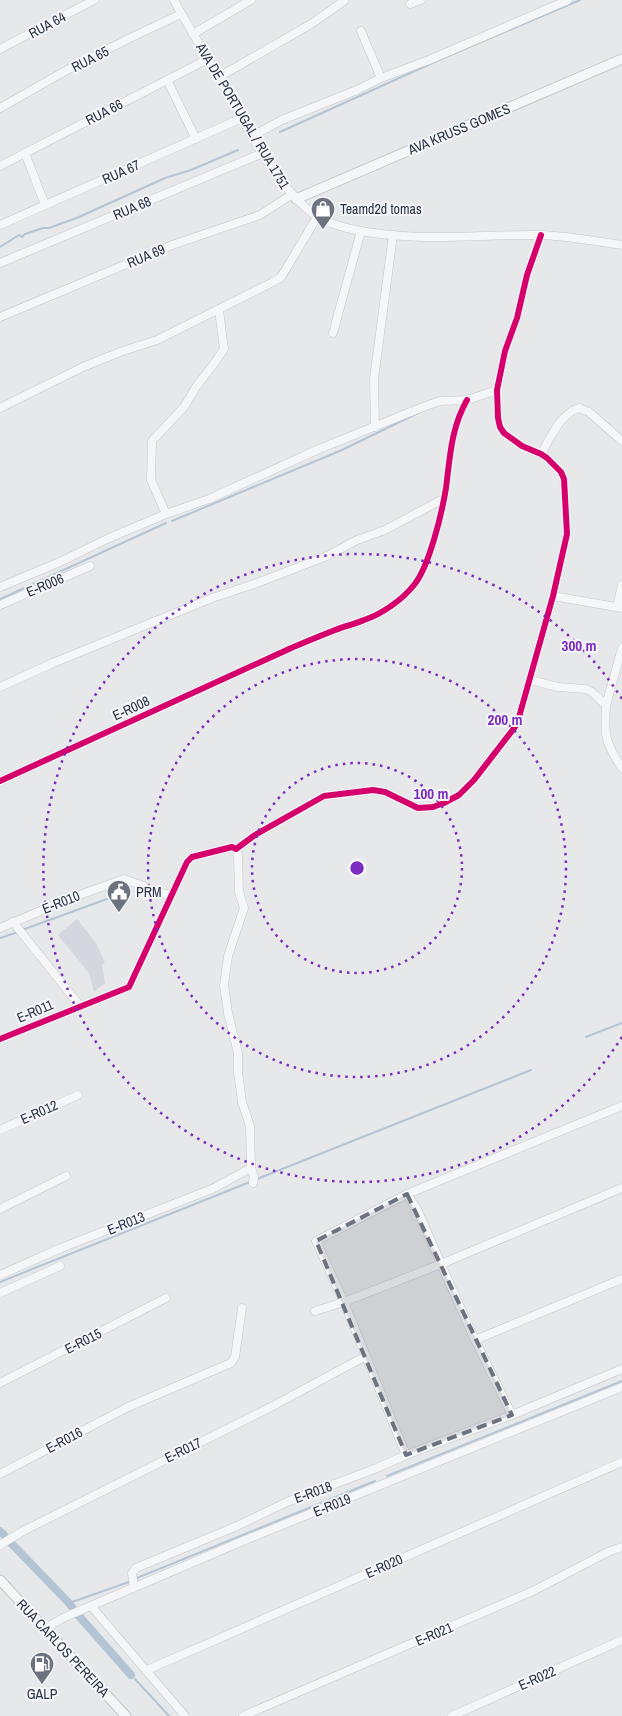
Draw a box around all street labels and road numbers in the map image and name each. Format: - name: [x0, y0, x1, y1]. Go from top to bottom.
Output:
- street label: RUA 64: [25, 7, 69, 42]
- street label: AVA DE PORTUGAL / RUA 1751: [192, 39, 294, 193]
- street label: RUA 65: [68, 42, 112, 76]
- street label: RUA 66: [82, 95, 126, 129]
- street label: AVA KRUSS GOMES: [404, 99, 513, 159]
- street label: RUA 67: [99, 156, 143, 188]
- street label: RUA 68: [110, 192, 154, 224]
- street label: RUA 69: [124, 240, 168, 272]
- street label: E-R006: [24, 569, 66, 601]
- street label: E-R008: [110, 692, 152, 724]
- street label: E-R010: [40, 886, 82, 918]
- street label: E-R011: [14, 995, 57, 1027]
- street label: E-R012: [18, 1096, 60, 1128]
- street label: E-R013: [105, 1207, 147, 1239]
- street label: E-R015: [62, 1324, 104, 1358]
- street label: E-R016: [43, 1423, 85, 1457]
- street label: E-R017: [162, 1433, 204, 1467]
- street label: E-R018: [292, 1477, 334, 1507]
- street label: E-R019: [311, 1489, 353, 1521]
- street label: E-R020: [363, 1550, 405, 1582]
- street label: RUA CARLOS PEREIRA: [13, 1595, 113, 1701]
- street label: E-R021: [413, 1618, 456, 1650]
- street label: E-R022: [516, 1662, 558, 1694]

